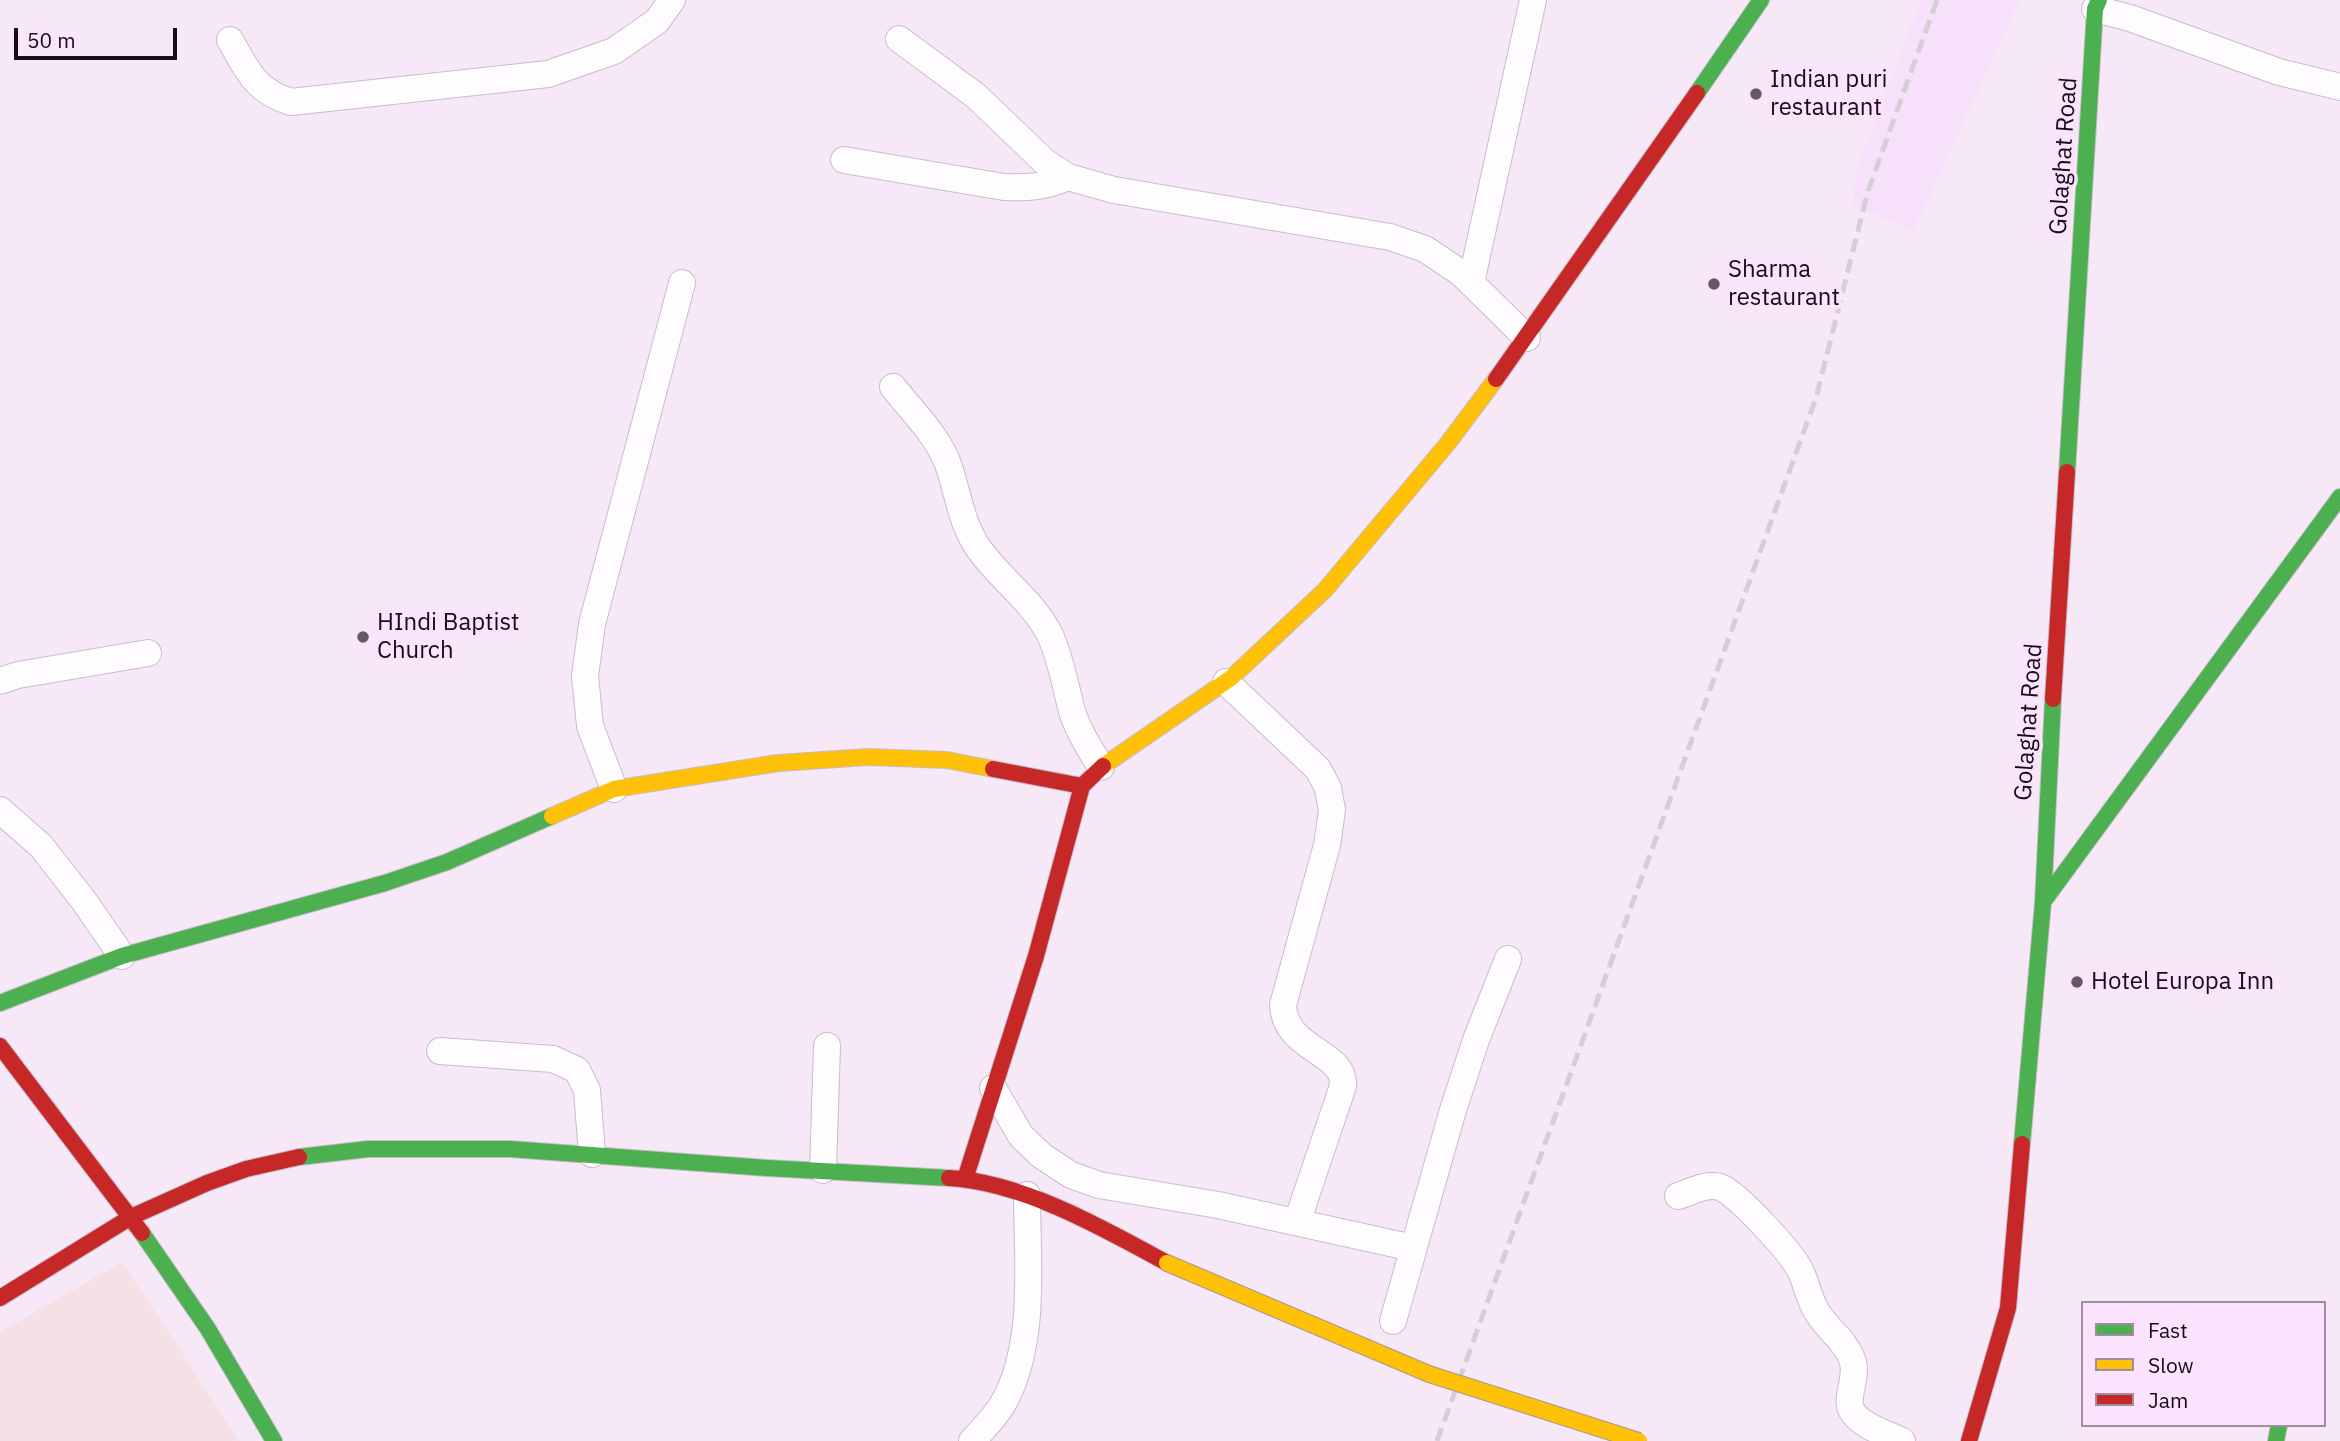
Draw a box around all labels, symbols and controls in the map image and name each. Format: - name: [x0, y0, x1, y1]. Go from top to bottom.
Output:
- scale bar: [18, 14, 180, 58]
- text: 50 m: [27, 26, 76, 54]
- place label: Indian puri restaurant: [1770, 66, 1888, 122]
- street label: Golaghat Road: [2044, 76, 2084, 236]
- marker: Indian puri restaurant: [1748, 86, 1764, 102]
- place label: Sharma restaurant: [1728, 256, 1840, 312]
- marker: Sharma restaurant: [1706, 276, 1722, 292]
- place label: HIndi Baptist Church: [377, 609, 519, 665]
- marker: HIndi Baptist Church: [355, 629, 371, 645]
- street label: Golaghat Road: [2009, 642, 2049, 802]
- place label: Hotel Europa Inn: [2091, 968, 2274, 996]
- marker: Hotel Europa Inn: [2069, 974, 2085, 990]
- legend: [2081, 1301, 2326, 1427]
- text: Fast: [2148, 1316, 2188, 1344]
- text: Slow: [2148, 1351, 2194, 1379]
- text: Jam: [2148, 1386, 2188, 1414]

